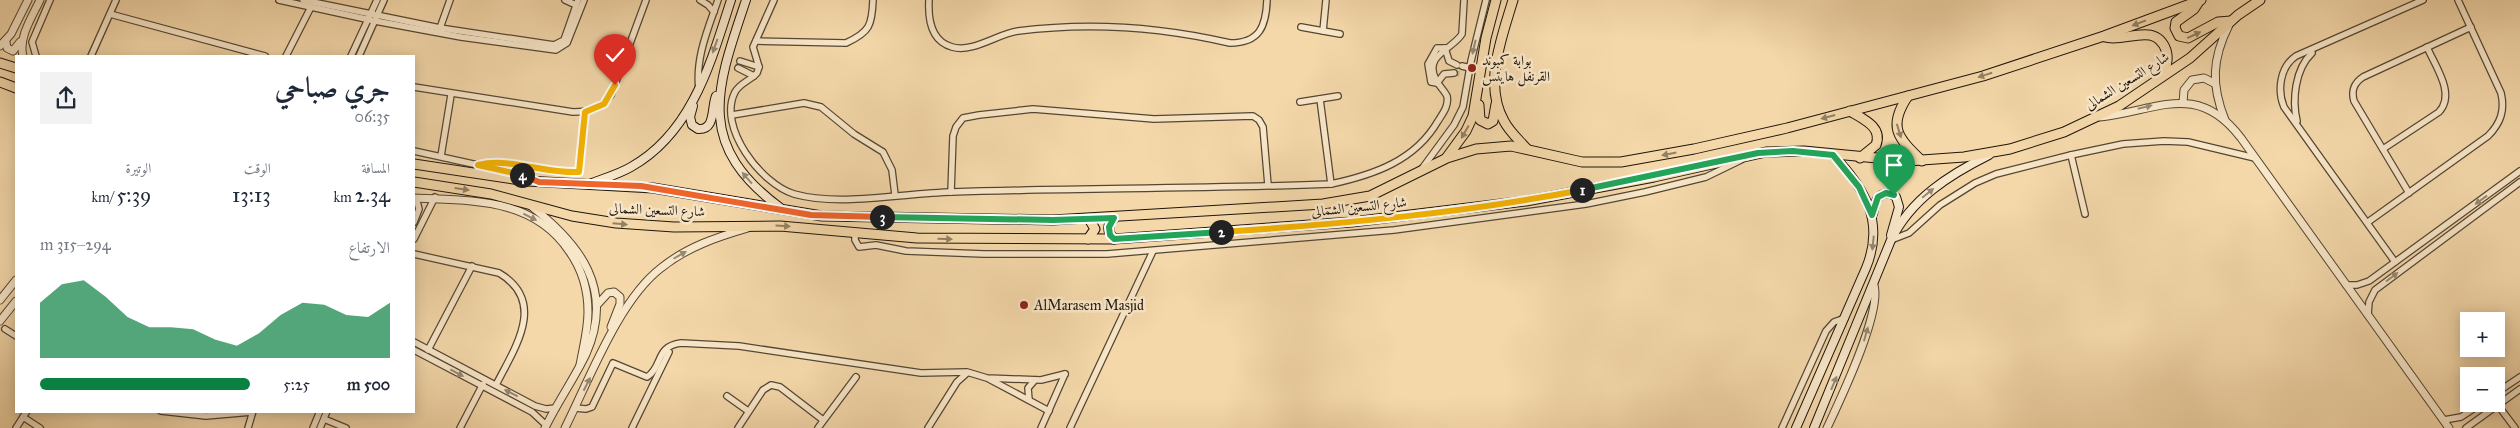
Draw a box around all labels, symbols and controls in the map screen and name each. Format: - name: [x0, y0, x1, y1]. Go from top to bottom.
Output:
- one-way arrow: [2131, 20, 2146, 27]
- one-way arrow: [2187, 31, 2201, 39]
- pin: [594, 34, 636, 85]
- one-way arrow: [711, 39, 718, 54]
- one-way arrow: [1470, 40, 1478, 55]
- icon: check: [601, 41, 629, 69]
- street label: شارع التسعين الشمالى: [2082, 48, 2174, 116]
- place label: بوابة كمبوند القرنفل هايتس: [1482, 52, 1550, 87]
- marker: بوابة كمبوند القرنفل هايتس: [1466, 62, 1478, 74]
- text: جري صباحي: [275, 70, 390, 105]
- button: share: [40, 72, 92, 124]
- one-way arrow: [1977, 72, 1992, 80]
- one-way arrow: [2137, 103, 2152, 111]
- text: 06:35: [355, 107, 390, 126]
- one-way arrow: [1820, 113, 1835, 121]
- one-way arrow: [1461, 124, 1469, 139]
- one-way arrow: [1895, 124, 1903, 139]
- pin: [1873, 144, 1915, 195]
- one-way arrow: [1661, 150, 1677, 158]
- icon: arrive: [1880, 151, 1908, 179]
- text: الوتيرة: [126, 160, 151, 177]
- text: الوقت: [244, 160, 271, 177]
- text: المسافة: [361, 160, 390, 177]
- pin: 4: [510, 162, 534, 188]
- text: 4: [519, 167, 526, 184]
- one-way arrow: [742, 171, 753, 184]
- pin: 1: [1570, 178, 1594, 202]
- text: 5:39: [117, 182, 151, 208]
- text: 13:13: [232, 182, 271, 208]
- text: 2.34: [355, 182, 390, 208]
- text: 1: [1580, 182, 1585, 199]
- one-way arrow: [454, 185, 470, 193]
- one-way arrow: [1922, 188, 1935, 199]
- text: /km: [92, 189, 117, 206]
- text: km: [333, 189, 355, 206]
- street label: شارع التسعين الشمالى: [1310, 194, 1408, 223]
- one-way arrow: [2474, 195, 2487, 205]
- street label: شارع التسعين الشمالى: [609, 200, 705, 223]
- pin: 3: [870, 204, 894, 230]
- text: 3: [880, 209, 885, 226]
- one-way arrow: [522, 213, 537, 221]
- one-way arrow: [613, 220, 629, 228]
- pin: 2: [1208, 220, 1234, 244]
- one-way arrow: [775, 222, 791, 230]
- text: 2: [1218, 224, 1225, 241]
- text: 294–315 m: [40, 235, 111, 254]
- one-way arrow: [937, 235, 953, 243]
- one-way arrow: [1868, 236, 1876, 252]
- text: الارتفاع: [348, 238, 390, 257]
- one-way arrow: [673, 251, 686, 260]
- one-way arrow: [2385, 272, 2399, 282]
- place label: AlMarasem Masjid: [1033, 297, 1144, 314]
- marker: AlMarasem Masjid: [1018, 299, 1030, 311]
- map controls: [2460, 312, 2505, 412]
- button: +: [2460, 312, 2505, 357]
- one-way arrow: [1862, 327, 1870, 342]
- button: −: [2460, 367, 2505, 412]
- one-way arrow: [450, 369, 464, 377]
- text: 5:25: [283, 375, 310, 394]
- text: 500 m: [347, 375, 390, 394]
- one-way arrow: [1830, 375, 1838, 390]
- one-way arrow: [583, 377, 591, 392]
- one-way arrow: [504, 389, 518, 397]

